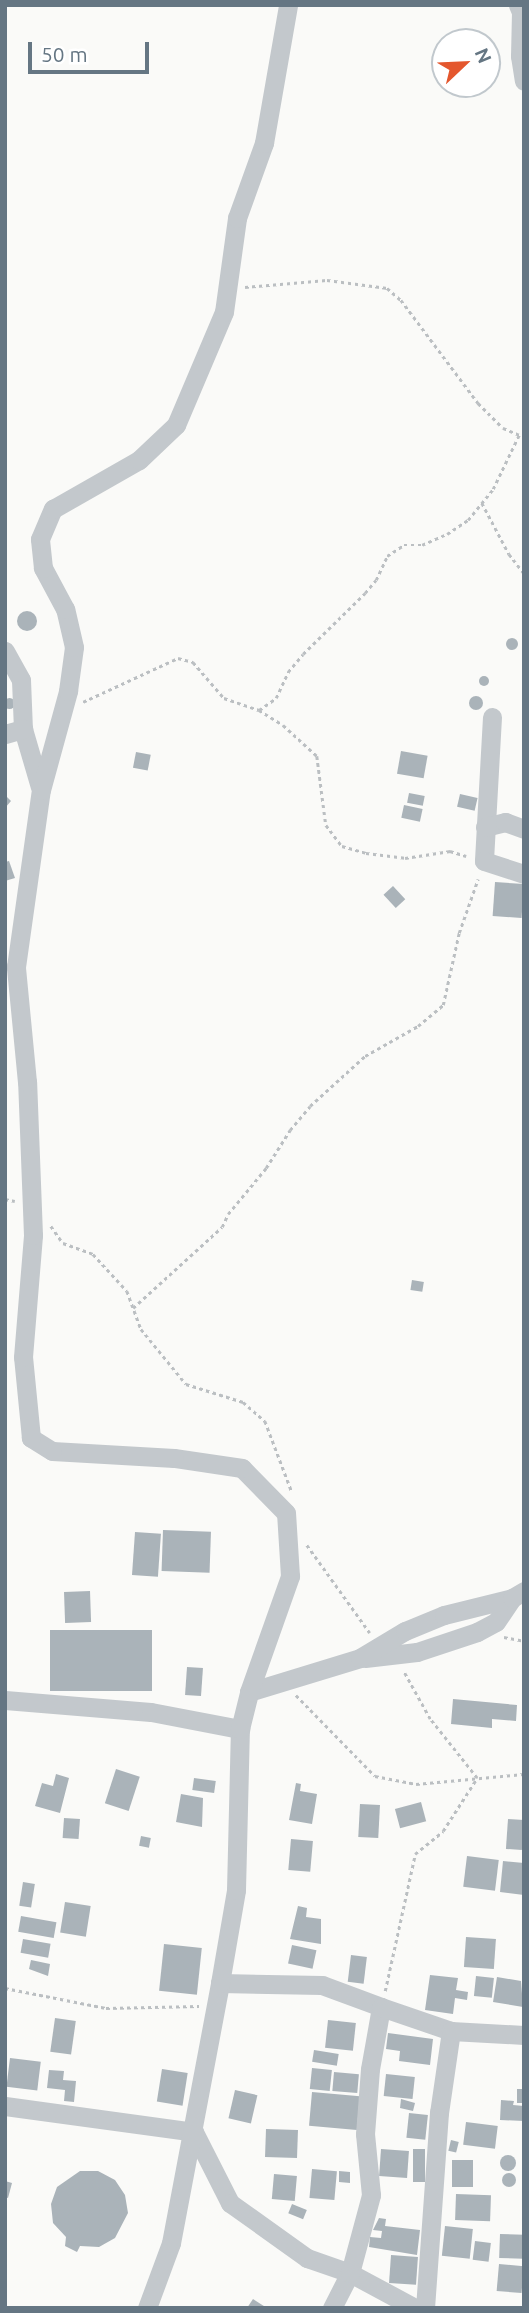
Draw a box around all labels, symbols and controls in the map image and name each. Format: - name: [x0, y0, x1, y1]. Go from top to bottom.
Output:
- scale bar: [32, 28, 152, 72]
- north arrow: [431, 28, 501, 98]
- text: 50 m: [41, 42, 88, 66]
- text: N: [471, 45, 496, 66]

